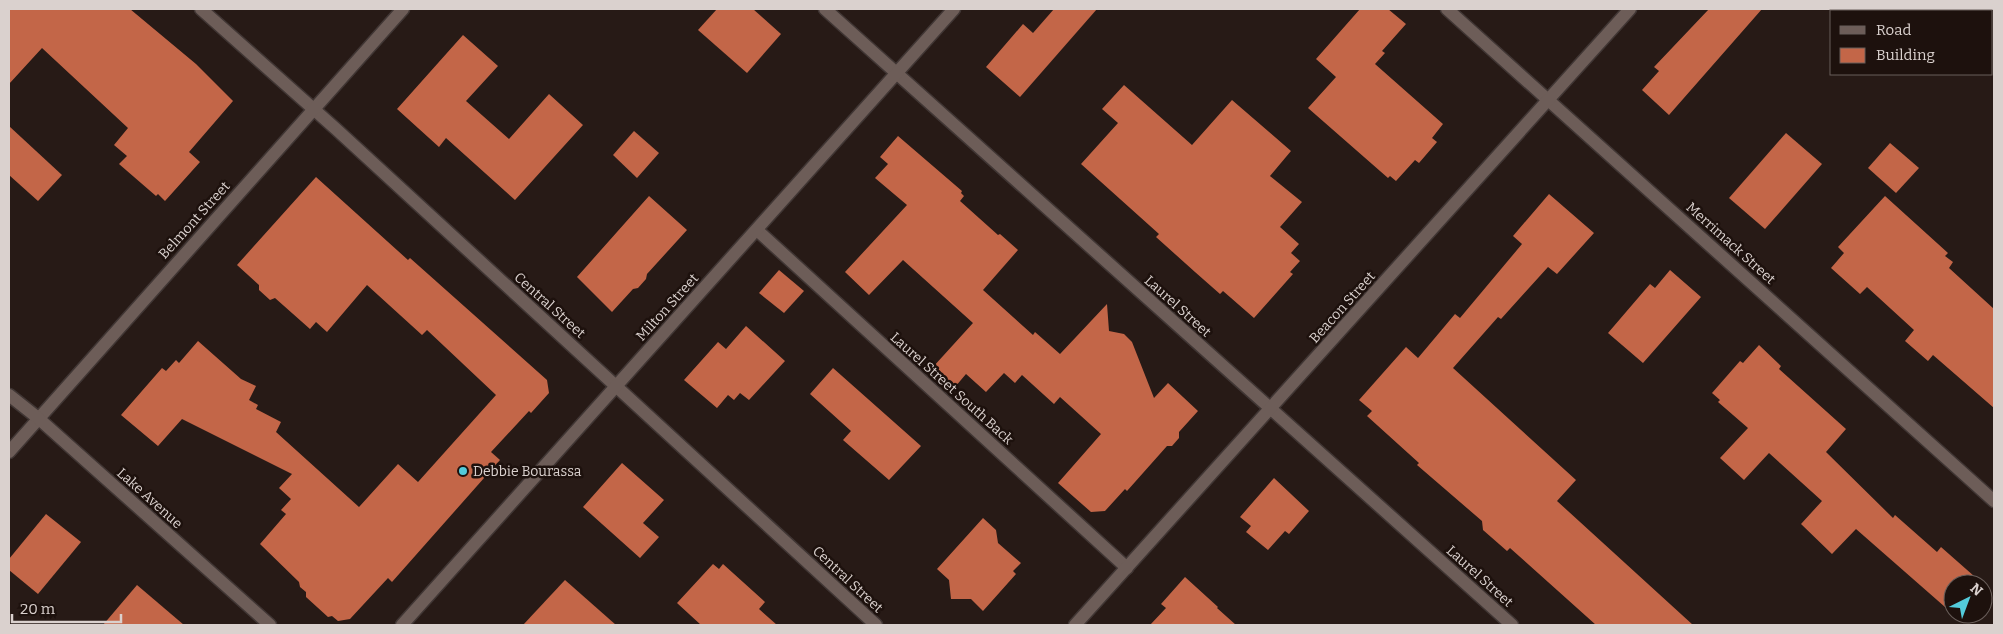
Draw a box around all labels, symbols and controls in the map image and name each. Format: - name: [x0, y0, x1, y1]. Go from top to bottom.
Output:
- legend: [1830, 10, 1993, 75]
- text: Road: [1876, 21, 1911, 39]
- text: Building: [1876, 46, 1935, 64]
- street label: Belmont Street: [155, 178, 234, 263]
- street label: Merrimack Street: [1683, 199, 1779, 288]
- street label: Beacon Street: [1306, 268, 1379, 347]
- street label: Central Street: [511, 269, 589, 342]
- street label: Milton Street: [633, 270, 702, 345]
- street label: Laurel Street: [1141, 272, 1214, 341]
- street label: Laurel Street South Back: [887, 329, 1017, 448]
- place label: Debbie Bourassa: [473, 463, 582, 480]
- street label: Lake Avenue: [113, 465, 186, 532]
- marker: Debbie Bourassa: [457, 465, 469, 477]
- street label: Central Street: [809, 542, 886, 616]
- street label: Laurel Street: [1443, 542, 1516, 611]
- north arrow: [1943, 574, 1993, 624]
- text: N: [1967, 580, 1986, 600]
- scale bar: [12, 592, 121, 624]
- text: 20 m: [20, 600, 56, 618]

